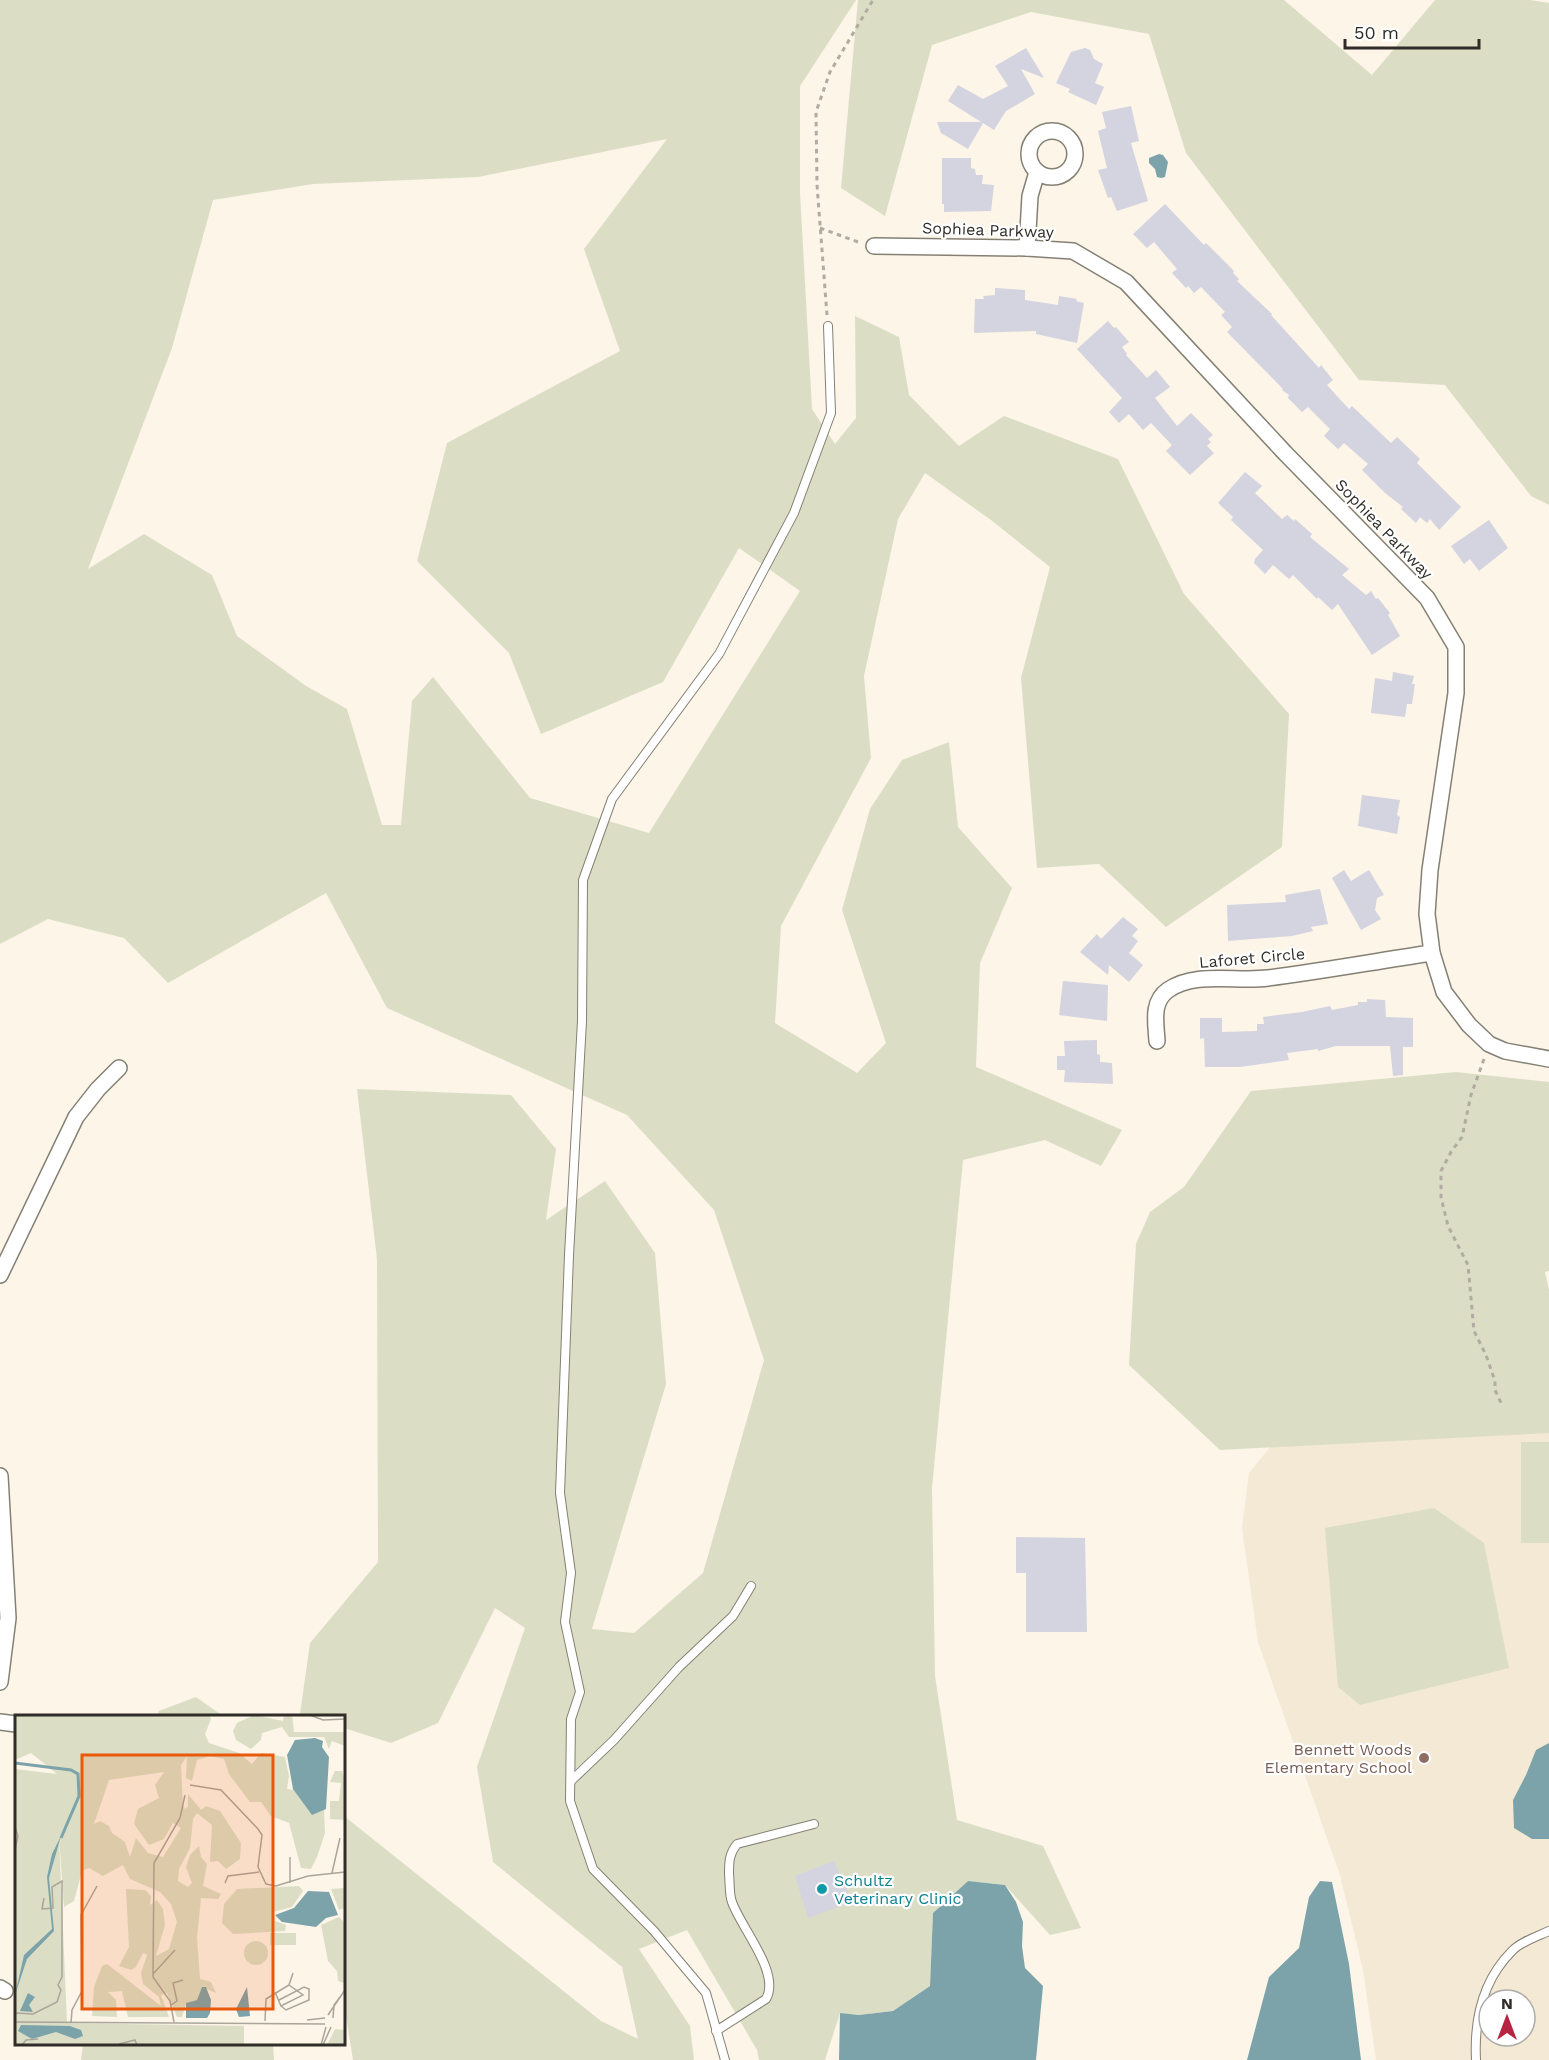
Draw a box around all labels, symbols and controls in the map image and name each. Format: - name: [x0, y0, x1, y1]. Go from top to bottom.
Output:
- scale bar: [1345, 12, 1478, 50]
- text: 50 m: [1354, 22, 1399, 43]
- street label: Sophiea Parkway: [922, 218, 1055, 242]
- street label: Sophiea Parkway: [1331, 475, 1437, 584]
- street label: Laforet Circle: [1198, 944, 1306, 972]
- inset map: [15, 1715, 345, 2045]
- place label: Bennett Woods Elementary School: [1265, 1740, 1412, 1777]
- marker: Bennett Woods Elementary School: [1417, 1751, 1431, 1765]
- place label: Schultz Veterinary Clinic: [834, 1871, 961, 1908]
- marker: Schultz Veterinary Clinic: [815, 1882, 829, 1896]
- north arrow: [1477, 1988, 1537, 2048]
- text: N: [1501, 1994, 1513, 2013]

